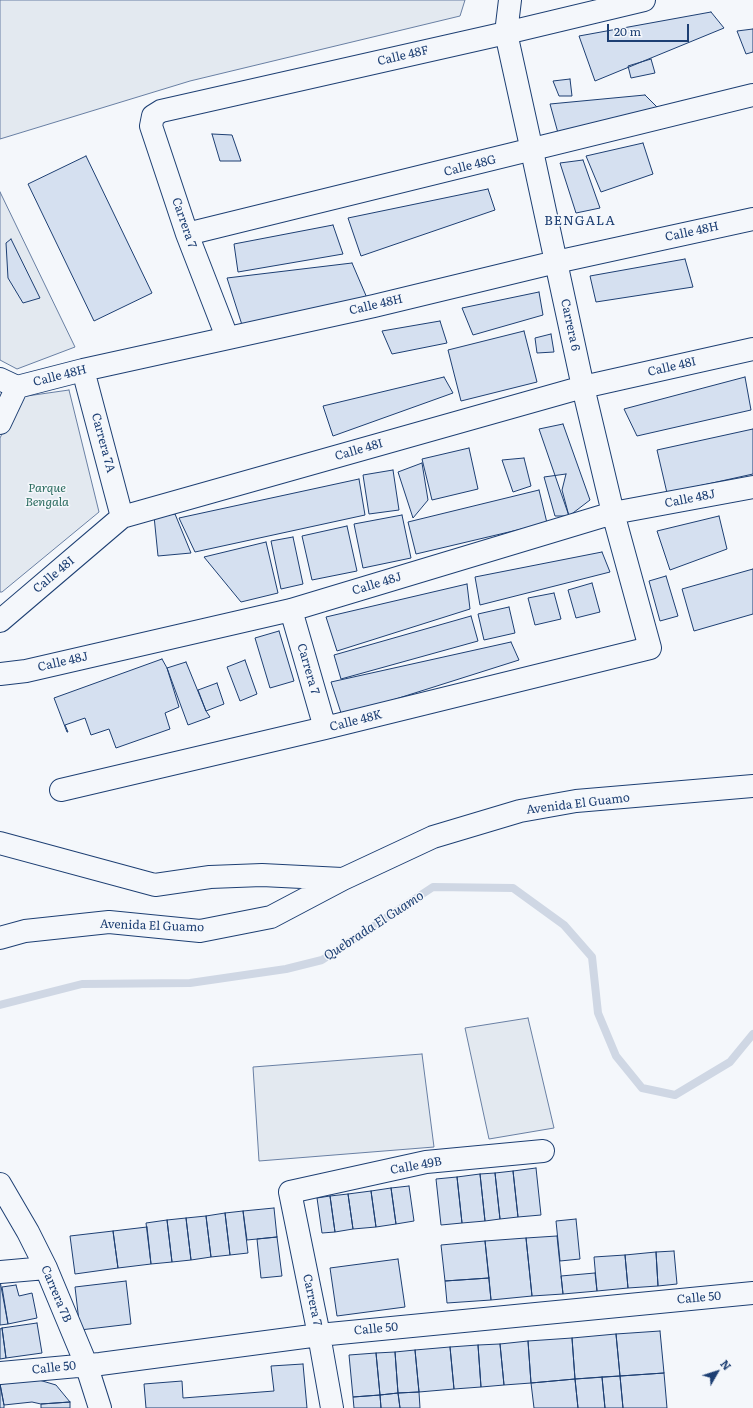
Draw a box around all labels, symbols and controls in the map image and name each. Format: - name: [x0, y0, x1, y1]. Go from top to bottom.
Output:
- scale bar: [609, 16, 691, 42]
- text: 20 m: [614, 22, 641, 40]
- street label: Calle 48F: [376, 43, 430, 69]
- street label: Calle 48G: [442, 153, 498, 179]
- street label: Carrera 7: [169, 196, 199, 250]
- district label: BENGALA: [544, 213, 616, 229]
- street label: Calle 48H: [664, 219, 720, 245]
- street label: Calle 48H: [348, 292, 404, 318]
- street label: Carrera 6: [557, 298, 583, 352]
- street label: Calle 48I: [646, 354, 698, 380]
- street label: Calle 48H: [32, 362, 88, 390]
- street label: Carrera 7A: [88, 411, 118, 475]
- street label: Calle 48I: [333, 436, 385, 464]
- park label: Parque Bengala: [25, 481, 69, 509]
- street label: Calle 48J: [664, 487, 716, 511]
- street label: Calle 48I: [30, 554, 78, 596]
- street label: Calle 48J: [350, 570, 404, 598]
- street label: Carrera 7: [294, 642, 322, 696]
- street label: Calle 48J: [36, 649, 90, 675]
- street label: Calle 48K: [328, 708, 384, 734]
- street label: Avenida El Guamo: [525, 790, 631, 818]
- water label: Quebrada El Guamo: [321, 888, 427, 964]
- street label: Avenida El Guamo: [100, 917, 204, 935]
- street label: Calle 49B: [389, 1154, 443, 1178]
- street label: Carrera 7B: [38, 1263, 74, 1325]
- street label: Carrera 7: [299, 1273, 325, 1327]
- street label: Calle 50: [676, 1289, 722, 1307]
- street label: Calle 50: [353, 1320, 399, 1338]
- north arrow: [697, 1352, 737, 1392]
- text: N: [717, 1356, 735, 1373]
- street label: Calle 50: [31, 1359, 77, 1377]

